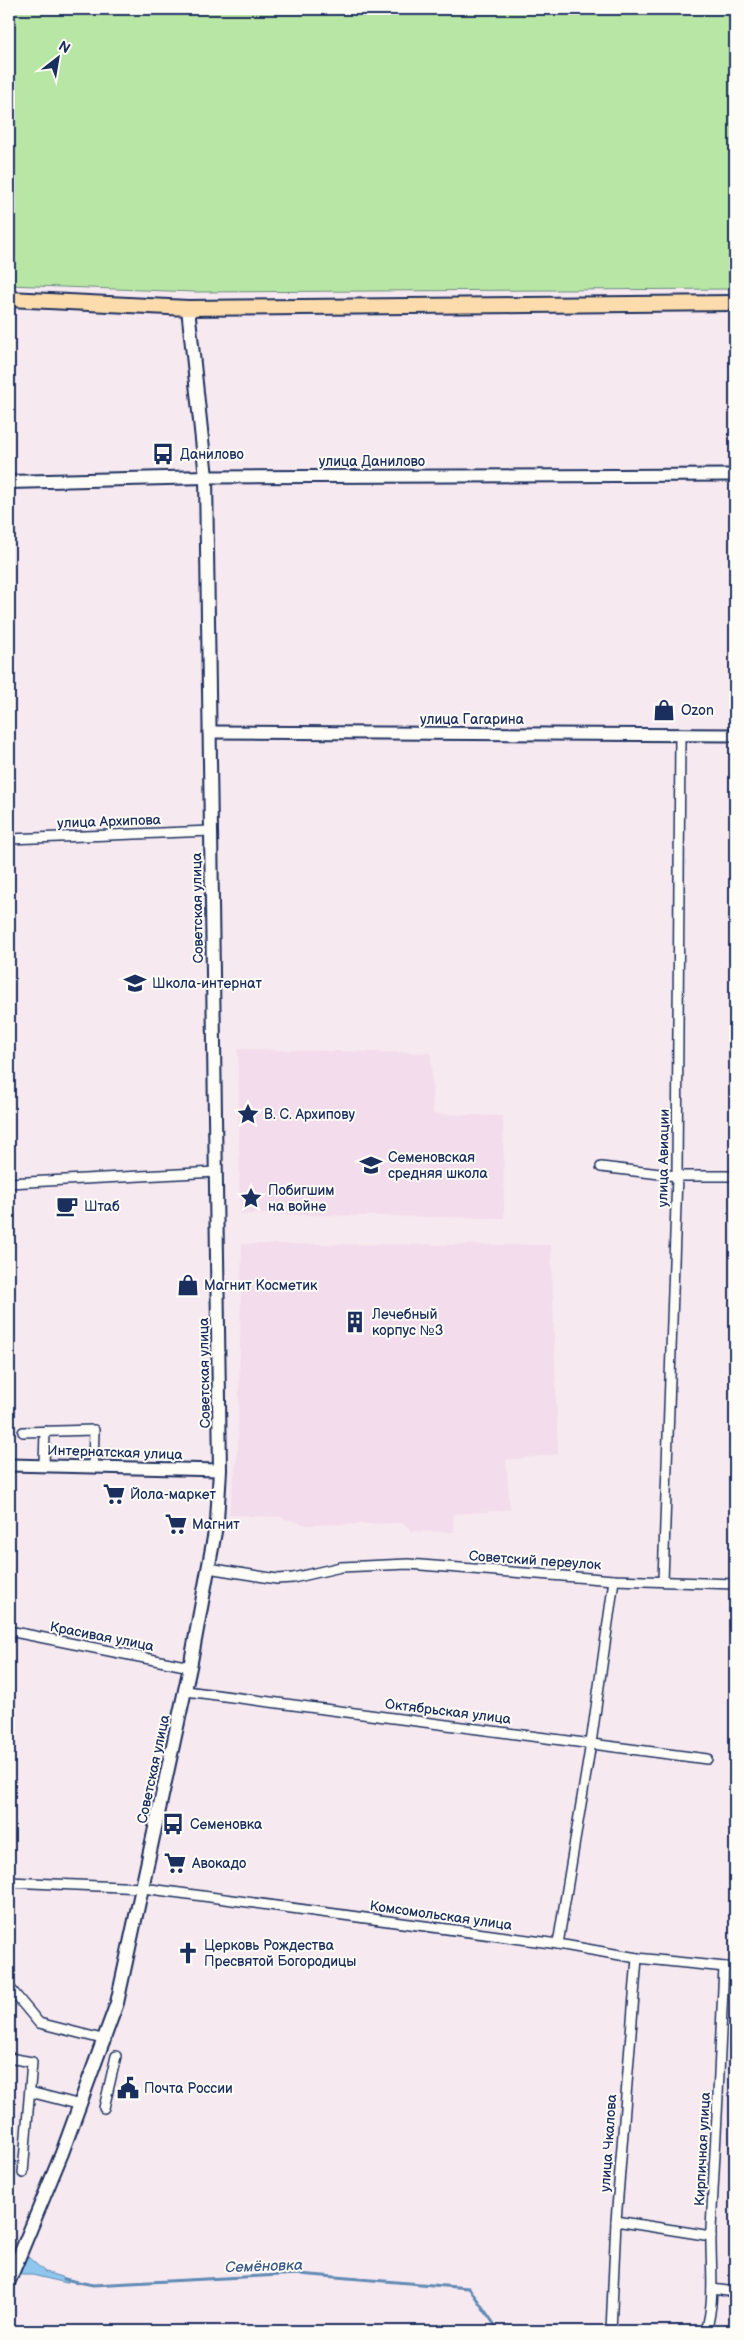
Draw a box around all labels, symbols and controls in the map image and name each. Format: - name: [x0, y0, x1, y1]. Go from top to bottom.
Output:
- north arrow: [32, 32, 82, 82]
- text: N: [56, 37, 73, 57]
- bus stop icon: Данилово: [150, 441, 176, 467]
- place label: Данилово: [180, 446, 244, 463]
- street label: улица Данилово: [319, 453, 425, 470]
- shop icon: Ozon: [651, 697, 677, 723]
- place label: Ozon: [681, 702, 714, 719]
- street label: улица Гагарина: [420, 711, 525, 728]
- street label: улица Архипова: [57, 811, 162, 832]
- street label: Советская улица: [188, 852, 207, 964]
- school or university icon: Школа-интернат: [122, 970, 148, 996]
- place label: Школа-интернат: [152, 975, 262, 992]
- place icon: В. С. Архипову: [235, 1101, 261, 1127]
- place label: В. С. Архипову: [264, 1106, 355, 1123]
- street label: улица Авиации: [654, 1109, 673, 1207]
- place label: Семеновская средняя школа: [388, 1149, 488, 1182]
- school or university icon: Семеновская средняя школа: [358, 1152, 384, 1178]
- place label: Побигшим на войне: [268, 1182, 335, 1215]
- place icon: Побигшим на войне: [238, 1185, 264, 1211]
- cafe icon: Штаб: [54, 1193, 80, 1219]
- place label: Штаб: [84, 1198, 120, 1215]
- shop icon: Магнит Косметик: [175, 1272, 201, 1298]
- place label: Магнит Косметик: [204, 1277, 318, 1294]
- place label: Лечебный корпус №3: [371, 1306, 443, 1339]
- building icon: Лечебный корпус №3: [342, 1309, 368, 1335]
- street label: Советская улица: [195, 1317, 214, 1429]
- street label: Интернатская улица: [47, 1442, 184, 1463]
- supermarket icon: Йола-маркет: [101, 1481, 127, 1507]
- place label: Йола-маркет: [130, 1486, 217, 1503]
- supermarket icon: Магнит: [163, 1511, 189, 1537]
- place label: Магнит: [192, 1516, 240, 1533]
- street label: Советский переулок: [468, 1547, 602, 1574]
- street label: Красивая улица: [48, 1618, 156, 1655]
- street label: Октябрьская улица: [384, 1695, 513, 1728]
- street label: Советская улица: [134, 1712, 173, 1825]
- bus stop icon: Семеновка: [160, 1811, 186, 1837]
- place label: Семеновка: [190, 1816, 263, 1833]
- supermarket icon: Авокадо: [162, 1850, 188, 1876]
- place label: Авокадо: [191, 1855, 246, 1872]
- street label: Комсомольская улица: [369, 1897, 514, 1934]
- place label: Церковь Рождества Пресвятой Богородицы: [204, 1937, 356, 1970]
- church icon: Церковь Рождества Пресвятой Богородицы: [175, 1940, 201, 1966]
- public building icon: Почта России: [115, 2075, 141, 2101]
- place label: Почта России: [144, 2080, 233, 2097]
- street label: Кирпичная улица: [691, 2091, 714, 2207]
- street label: улица Чкалова: [597, 2093, 620, 2193]
- water label: Семёновка: [225, 2256, 303, 2277]

